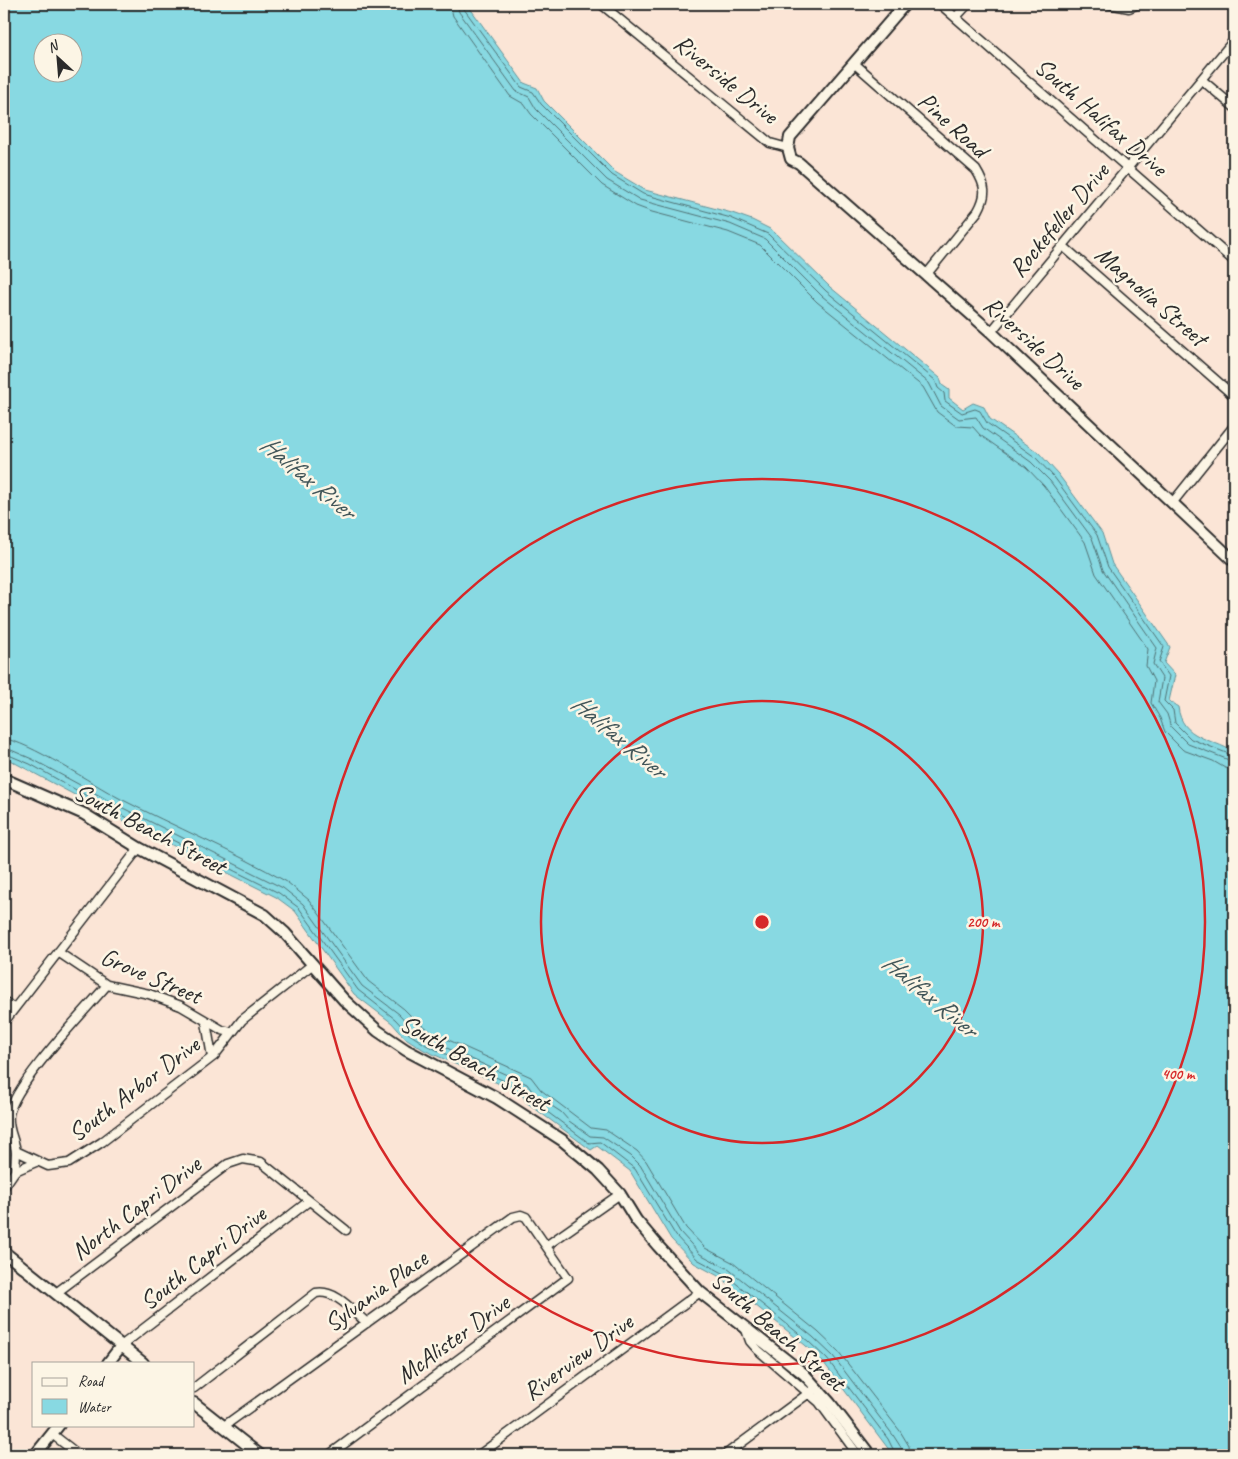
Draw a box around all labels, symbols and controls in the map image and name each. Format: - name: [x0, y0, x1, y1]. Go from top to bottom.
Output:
- street label: Riverside Drive: [667, 27, 786, 132]
- north arrow: [32, 32, 82, 82]
- text: N: [45, 36, 62, 56]
- street label: South Halifax Drive: [1028, 51, 1175, 185]
- street label: Pine Road: [911, 85, 998, 168]
- street label: Rockefeller Drive: [1002, 155, 1117, 284]
- street label: Magnolia Street: [1088, 239, 1216, 356]
- street label: Riverside Drive: [977, 289, 1093, 398]
- water label: Halifax River: [254, 428, 365, 529]
- water label: Halifax River: [565, 687, 676, 788]
- street label: South Beach Street: [68, 775, 234, 884]
- centre of rings: [753, 913, 771, 931]
- text: 200 m: [967, 913, 1001, 932]
- street label: Grove Street: [96, 940, 209, 1013]
- water label: Halifax River: [876, 946, 987, 1047]
- street label: South Beach Street: [394, 1007, 558, 1120]
- street label: South Arbor Drive: [62, 1028, 208, 1149]
- text: 400 m: [1162, 1065, 1196, 1084]
- street label: North Capri Drive: [65, 1148, 209, 1267]
- street label: South Capri Drive: [133, 1198, 274, 1317]
- street label: Sylvania Place: [318, 1242, 436, 1339]
- street label: South Beach Street: [704, 1264, 854, 1400]
- street label: McAlister Drive: [390, 1286, 518, 1391]
- street label: Riverview Drive: [517, 1305, 641, 1408]
- legend: [32, 1362, 195, 1426]
- text: Road: [78, 1372, 105, 1391]
- text: Water: [78, 1398, 112, 1417]

